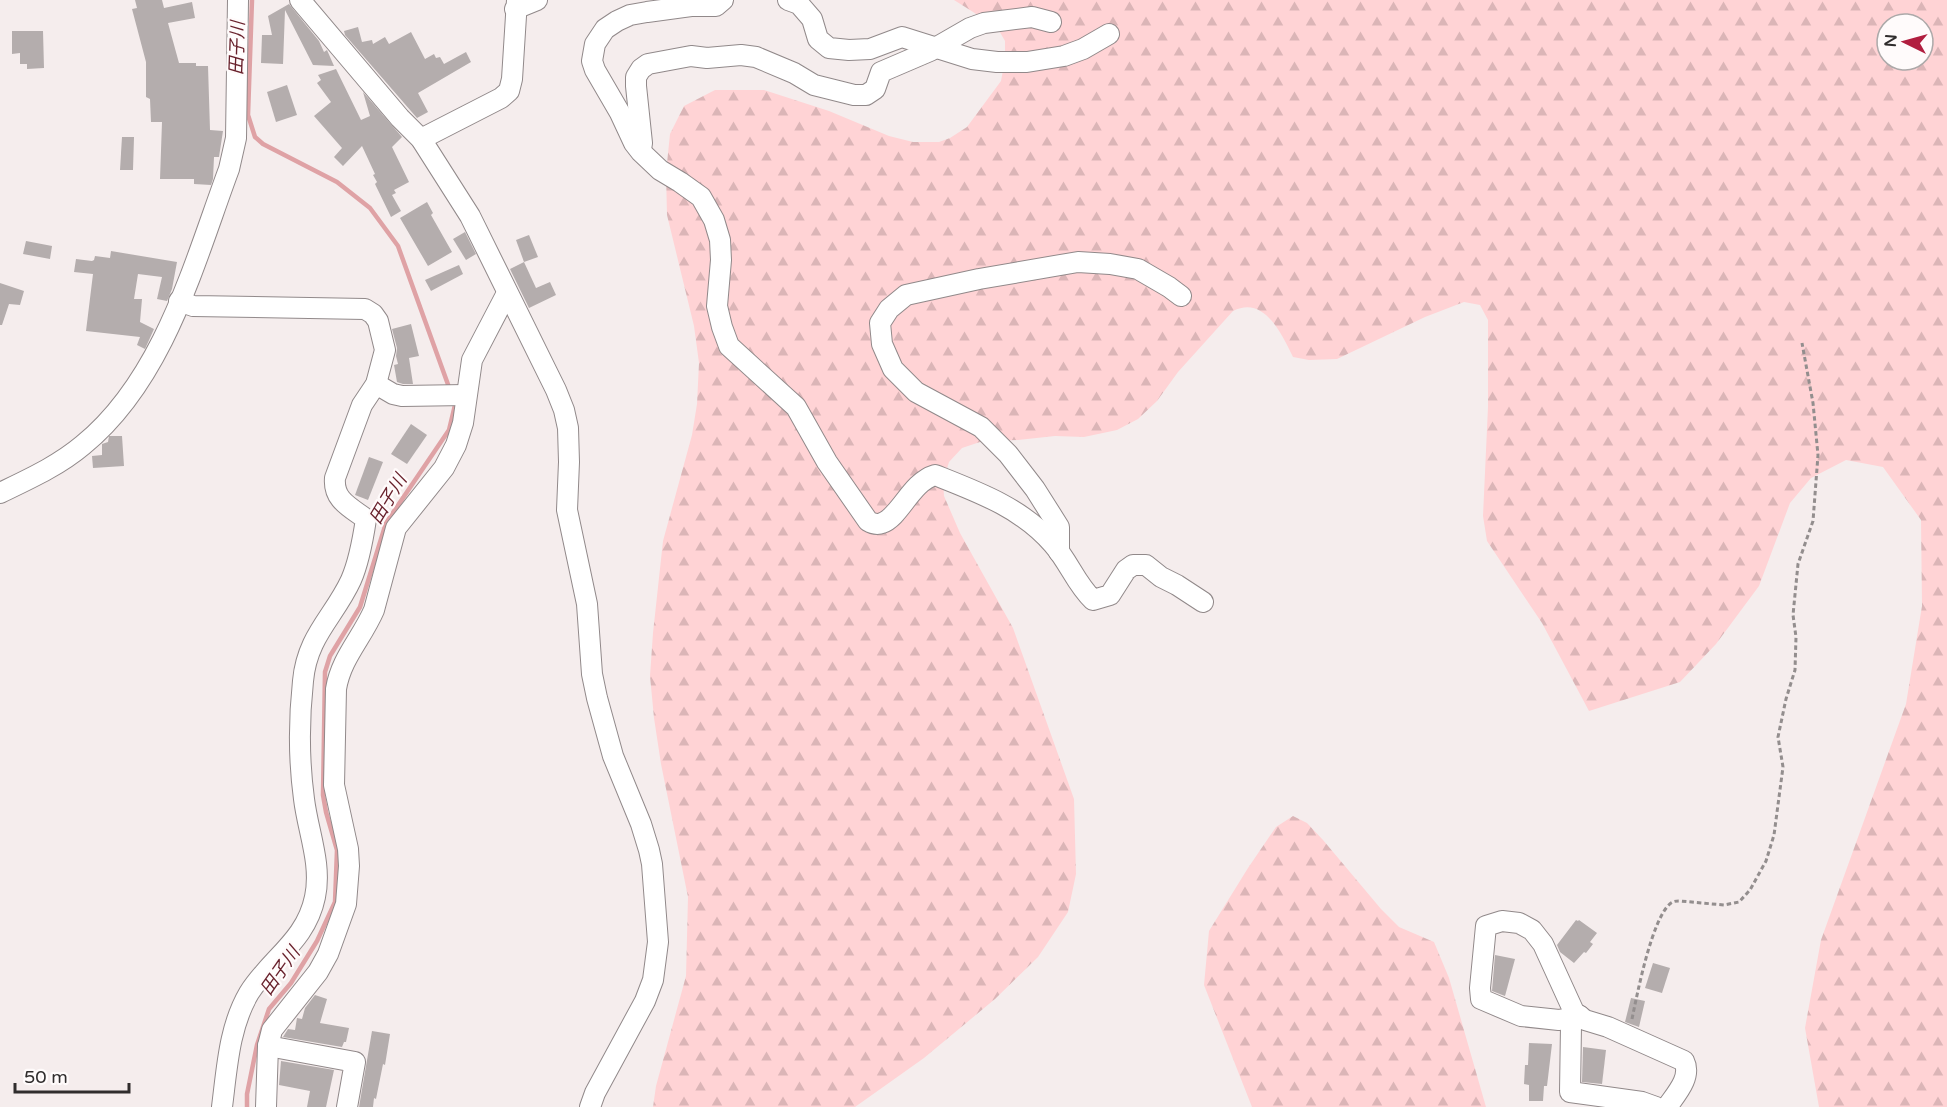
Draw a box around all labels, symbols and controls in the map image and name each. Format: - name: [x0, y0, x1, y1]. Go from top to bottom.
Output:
- north arrow: [1875, 12, 1935, 72]
- water label: 田子川: [225, 19, 249, 75]
- text: N: [1881, 34, 1902, 48]
- water label: 田子川: [365, 468, 412, 528]
- water label: 田子川: [256, 941, 306, 999]
- scale bar: [15, 1056, 129, 1094]
- text: 50 m: [24, 1066, 68, 1088]

